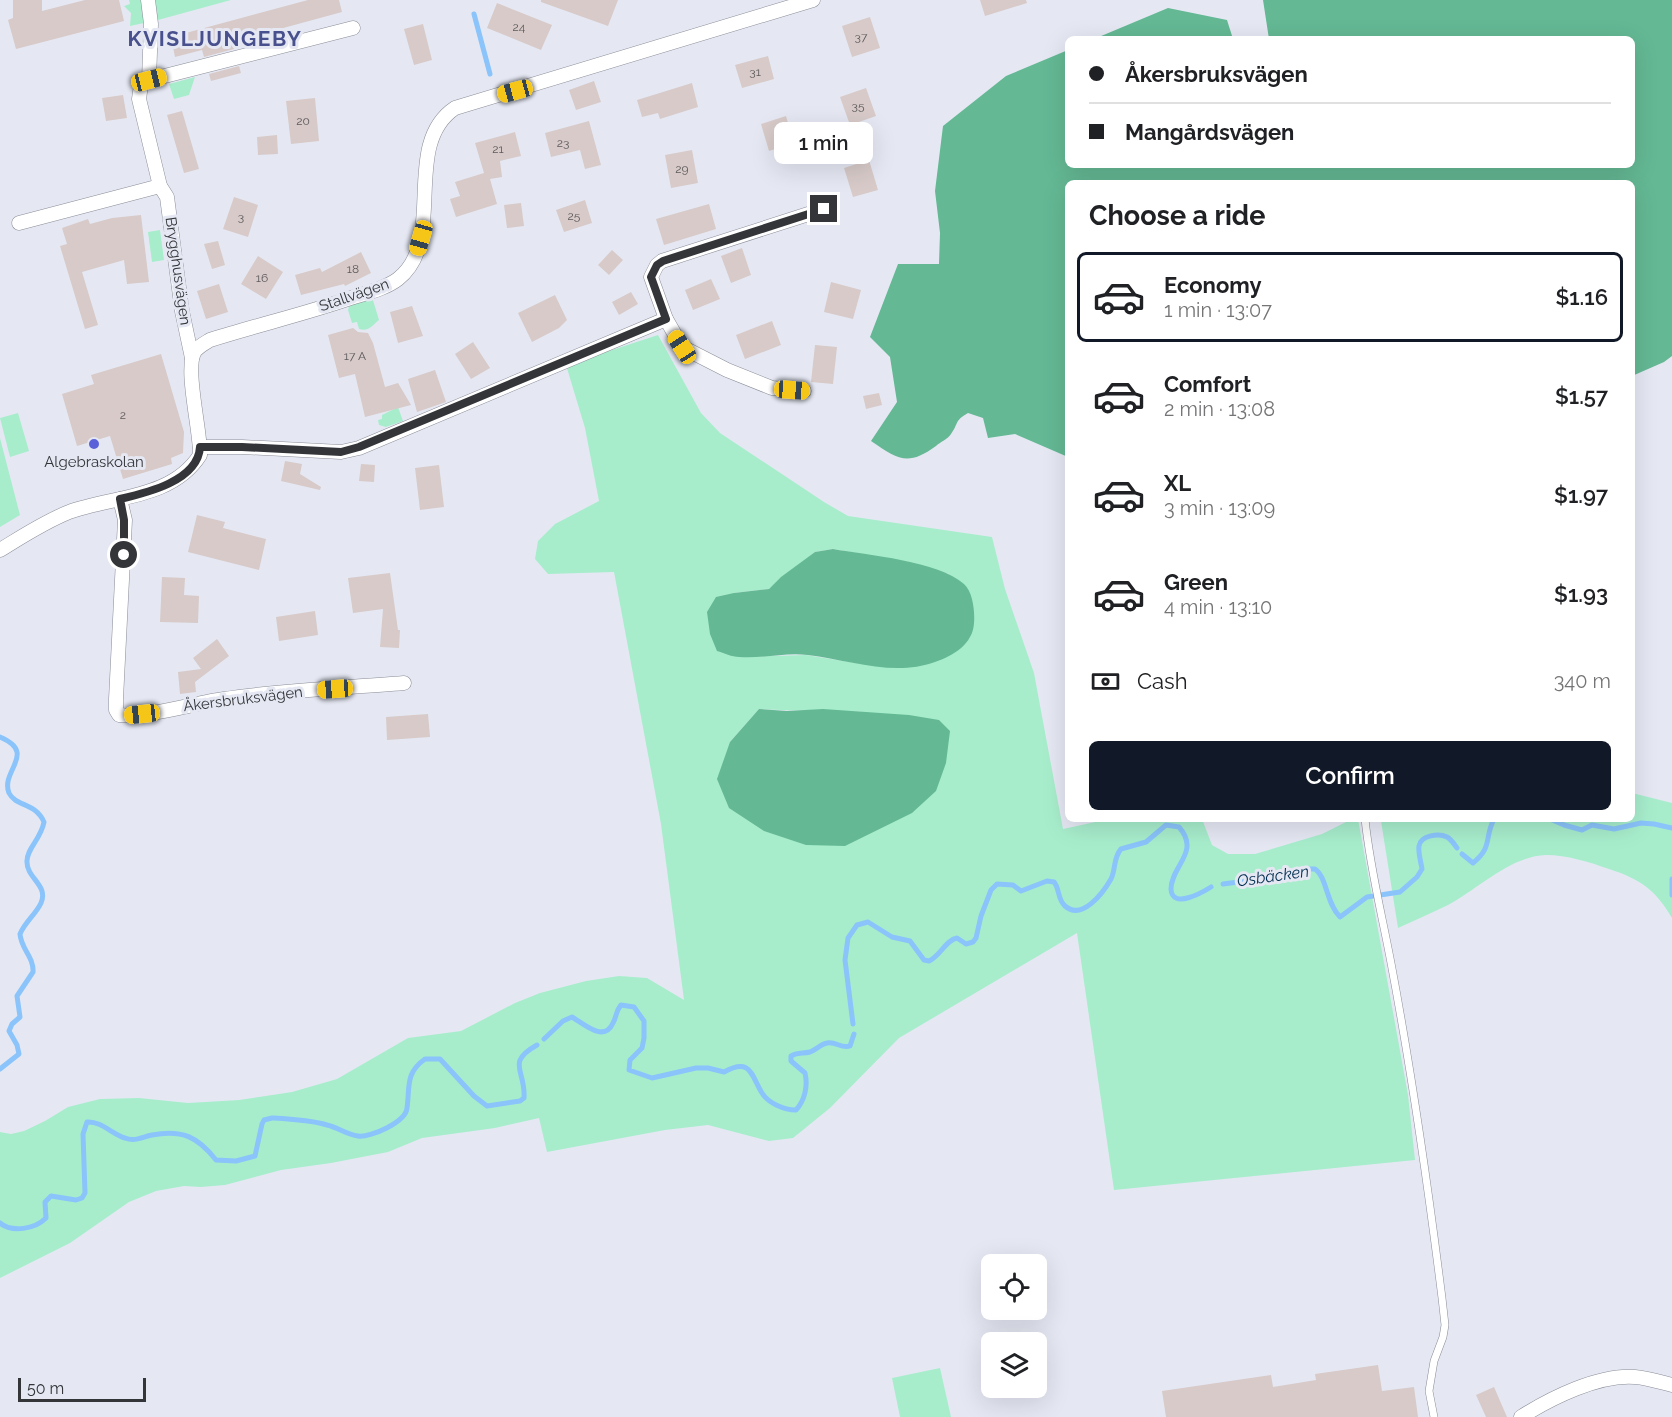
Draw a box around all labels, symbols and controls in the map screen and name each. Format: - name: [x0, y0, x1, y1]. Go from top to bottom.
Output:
- house number: 24: [513, 20, 526, 34]
- district label: KVISLJUNGEBY: [128, 26, 302, 51]
- house number: 37: [855, 30, 868, 44]
- text: Åkersbruksvägen: [1125, 61, 1308, 87]
- house number: 31: [749, 65, 761, 79]
- car: [129, 67, 169, 93]
- car: [495, 78, 535, 104]
- house number: 35: [852, 99, 865, 113]
- house number: 20: [296, 114, 310, 128]
- text: Mangårdsvägen: [1125, 119, 1294, 145]
- callout: 1 min: [774, 122, 874, 164]
- text: 1 min: [799, 131, 848, 155]
- house number: 23: [557, 136, 569, 150]
- house number: 21: [492, 142, 504, 156]
- house number: 29: [675, 162, 689, 176]
- route end: [810, 195, 837, 222]
- text: Choose a ride: [1089, 200, 1265, 231]
- house number: 25: [568, 209, 581, 223]
- house number: 3: [238, 210, 244, 224]
- street label: Brygghusvägen: [161, 216, 195, 326]
- car: [407, 218, 435, 258]
- house number: 18: [347, 262, 359, 276]
- icon: car: [1092, 270, 1146, 324]
- house number: 16: [256, 271, 268, 285]
- text: Economy: [1164, 272, 1262, 298]
- street label: Stallvägen: [317, 275, 391, 315]
- text: $1.16: [1555, 284, 1608, 310]
- text: 1 min · 13:07: [1164, 298, 1272, 322]
- car: [665, 327, 699, 367]
- house number: 17 A: [344, 349, 366, 363]
- icon: car: [1092, 369, 1146, 423]
- text: Comfort: [1164, 371, 1251, 397]
- car: [773, 380, 811, 400]
- text: $1.57: [1555, 383, 1608, 409]
- text: 2 min · 13:08: [1164, 397, 1275, 421]
- house number: 2: [120, 408, 126, 422]
- marker: Algebraskolan: [87, 437, 101, 451]
- place label: Algebraskolan: [44, 453, 144, 471]
- icon: car: [1092, 468, 1146, 522]
- text: XL: [1164, 470, 1191, 496]
- text: $1.97: [1554, 482, 1608, 508]
- text: 3 min · 13:09: [1164, 496, 1275, 520]
- route start: [110, 541, 137, 568]
- icon: car: [1092, 567, 1146, 621]
- text: Green: [1164, 569, 1228, 595]
- text: $1.93: [1554, 581, 1608, 607]
- text: 4 min · 13:10: [1164, 595, 1272, 619]
- icon: cash: [1089, 665, 1122, 698]
- text: Cash: [1137, 668, 1188, 694]
- text: 340 m: [1554, 669, 1611, 693]
- car: [316, 679, 354, 699]
- street label: Åkersbruksvägen: [182, 683, 304, 715]
- car: [123, 703, 161, 725]
- button: Confirm: [1089, 741, 1611, 810]
- water label: Osbäcken: [1236, 862, 1310, 890]
- map controls: [981, 1254, 1047, 1398]
- button: locate: [981, 1254, 1047, 1320]
- button: layers: [981, 1332, 1047, 1398]
- scale bar: [18, 1375, 146, 1402]
- text: 50 m: [27, 1379, 64, 1398]

